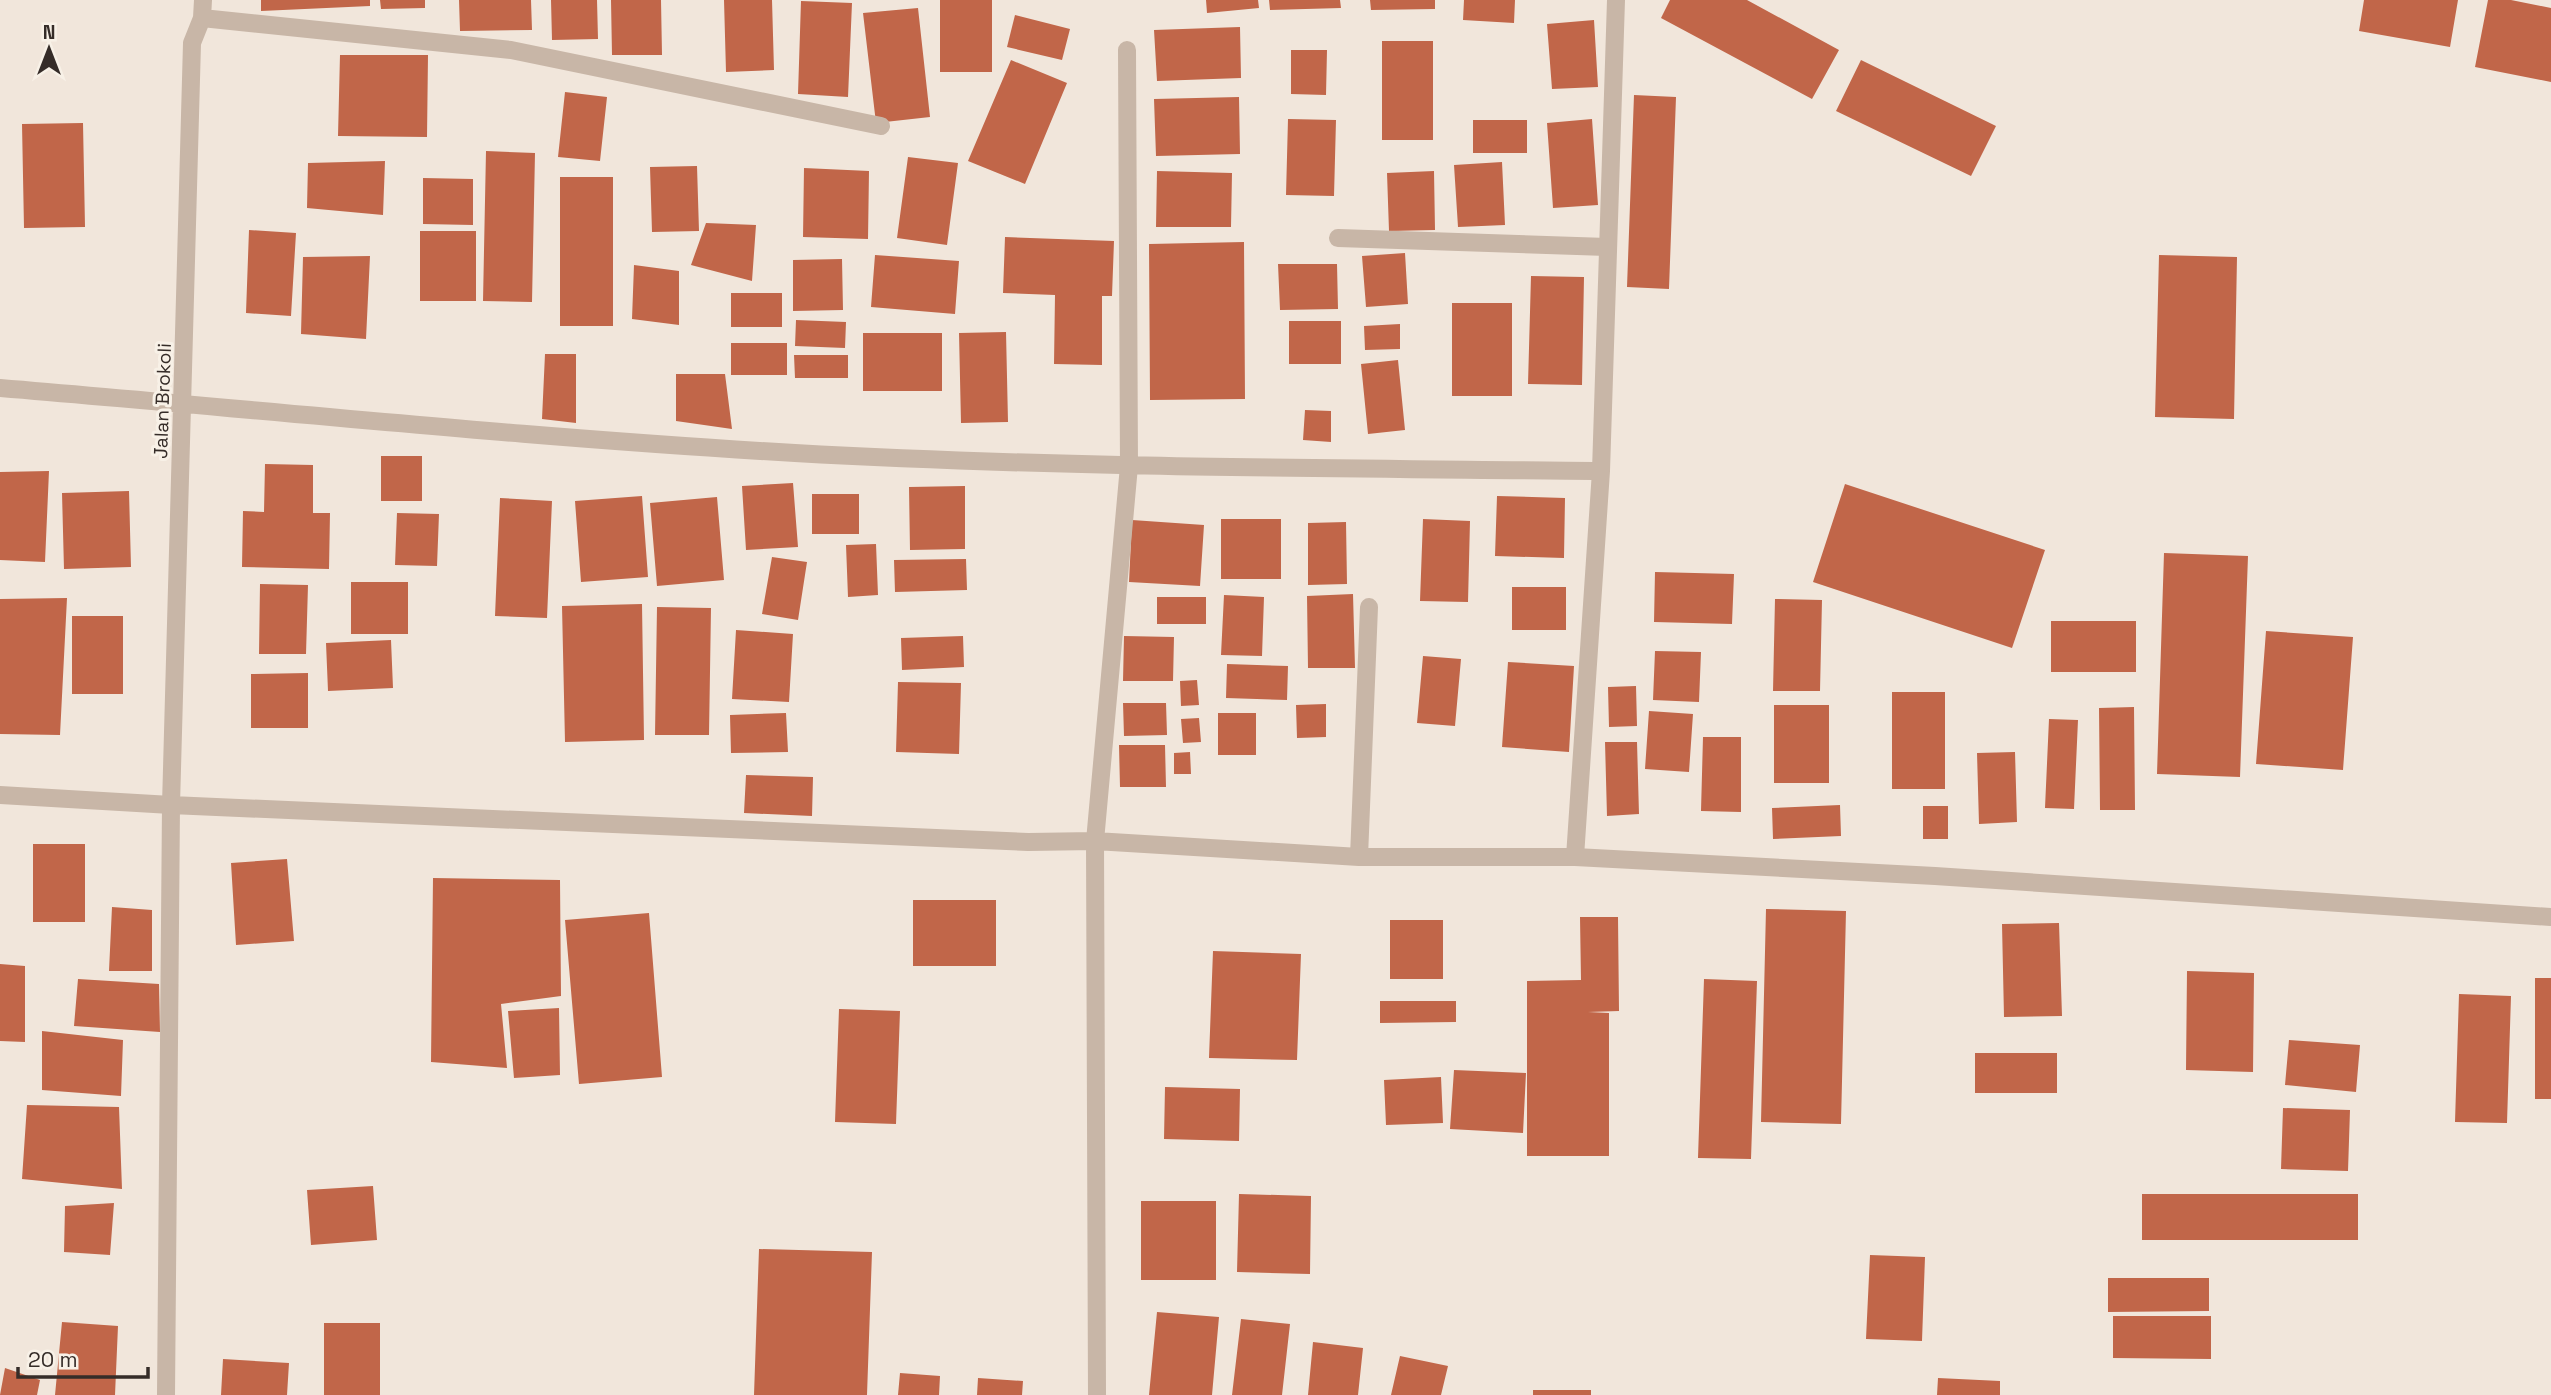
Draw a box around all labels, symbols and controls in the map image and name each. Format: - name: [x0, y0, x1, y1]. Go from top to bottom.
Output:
- north arrow: [14, 14, 84, 84]
- text: N: [43, 20, 55, 45]
- street label: Jalan Brokoli: [148, 343, 177, 459]
- scale bar: [18, 1336, 147, 1380]
- text: 20 m: [28, 1346, 78, 1373]

